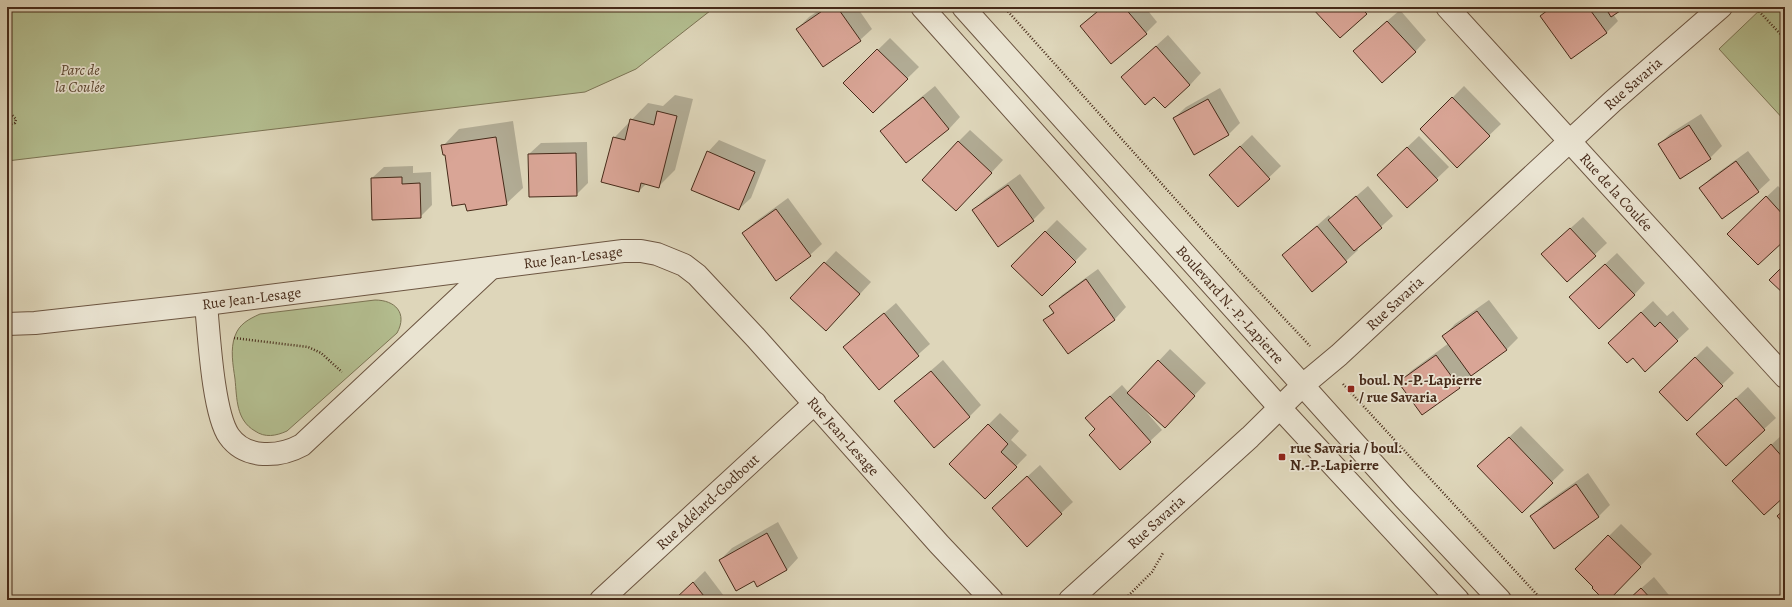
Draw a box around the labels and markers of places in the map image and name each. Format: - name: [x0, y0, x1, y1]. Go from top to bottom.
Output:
- place label: boul. N.-P.-Lapierre / rue Savaria: [1358, 370, 1482, 407]
- marker: boul. N.-P.-Lapierre / rue Savaria: [1346, 384, 1356, 394]
- place label: rue Savaria / boul. N.-P.-Lapierre: [1290, 438, 1402, 475]
- marker: rue Savaria / boul. N.-P.-Lapierre: [1277, 452, 1287, 462]

